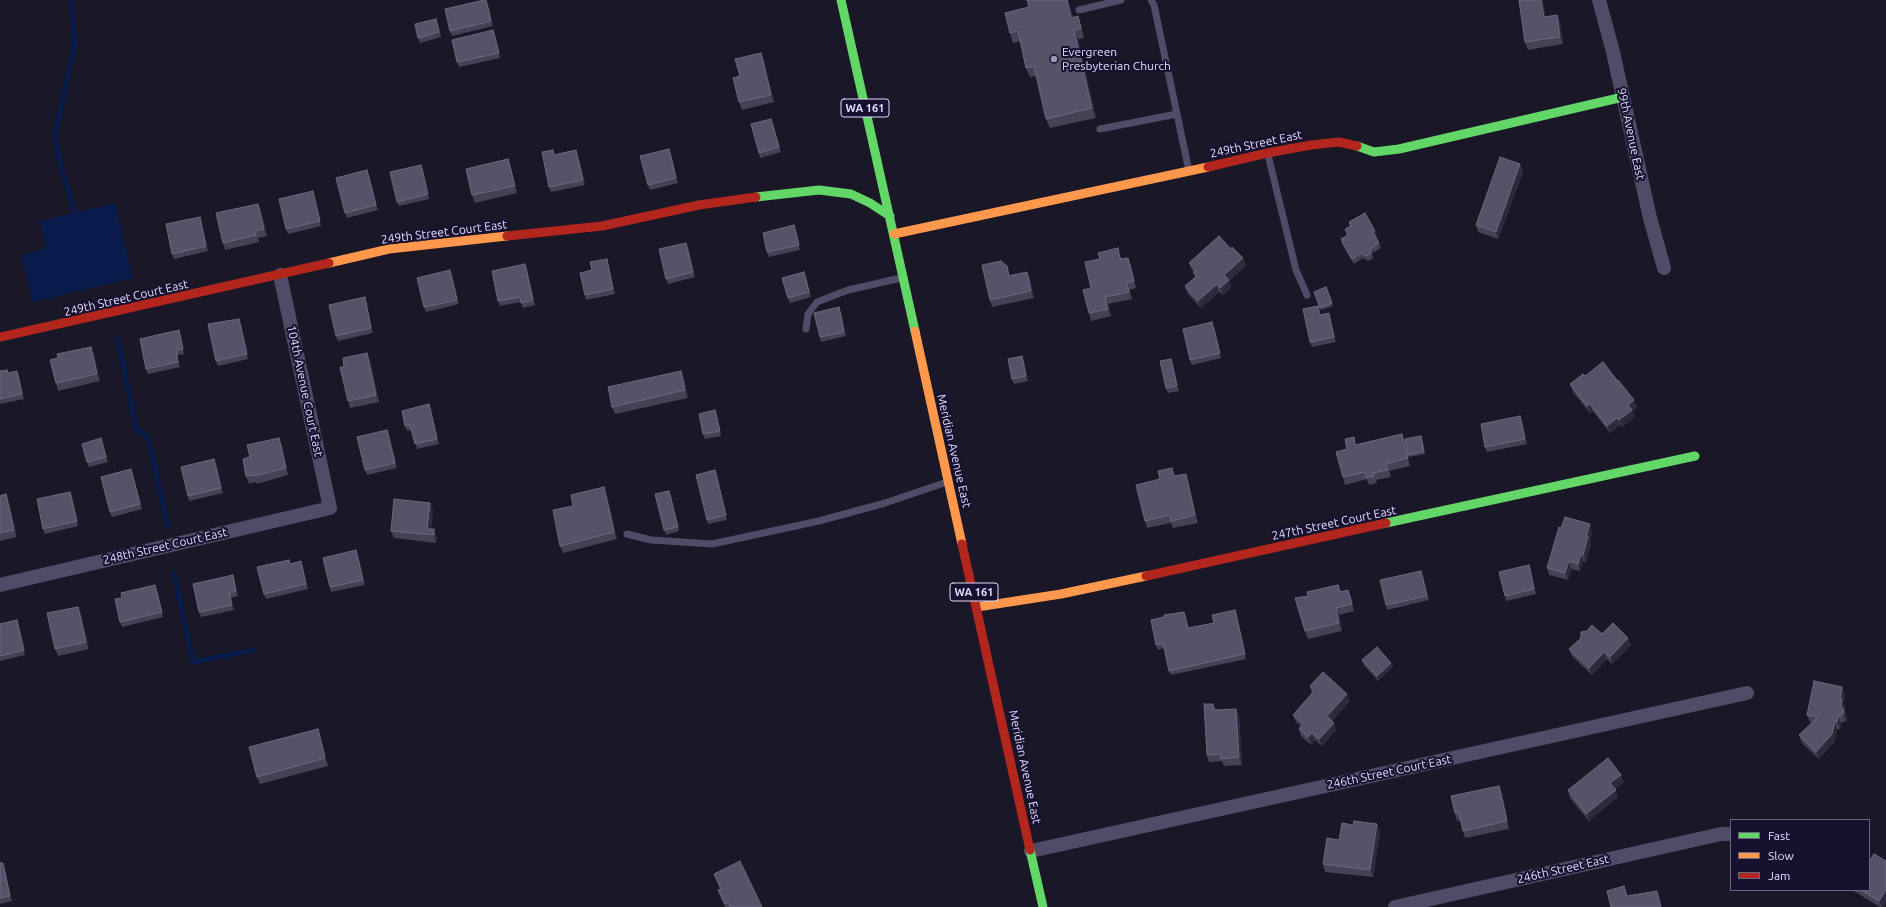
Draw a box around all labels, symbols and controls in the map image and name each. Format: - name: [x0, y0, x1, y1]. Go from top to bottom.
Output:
- place label: Evergreen Presbyterian Church: [1062, 45, 1171, 73]
- marker: Evergreen Presbyterian Church: [1049, 54, 1059, 64]
- street label: 99th Avenue East: [1614, 87, 1648, 181]
- road number: WA 161: [841, 99, 889, 117]
- street label: 249th Street East: [1209, 127, 1303, 161]
- street label: 249th Street Court East: [380, 217, 508, 247]
- street label: 249th Street Court East: [63, 277, 189, 319]
- street label: 104th Avenue Court East: [284, 324, 326, 458]
- street label: Meridian Avenue East: [934, 393, 974, 509]
- street label: 247th Street Court East: [1270, 503, 1398, 543]
- street label: 248th Street Court East: [102, 525, 228, 567]
- road number: WA 161: [950, 583, 998, 601]
- street label: Meridian Avenue East: [1006, 709, 1044, 825]
- street label: 246th Street Court East: [1325, 752, 1453, 792]
- legend: [1730, 819, 1870, 891]
- text: Fast: [1768, 829, 1790, 842]
- text: Slow: [1768, 849, 1794, 862]
- street label: 246th Street East: [1516, 851, 1610, 887]
- text: Jam: [1768, 869, 1790, 882]

